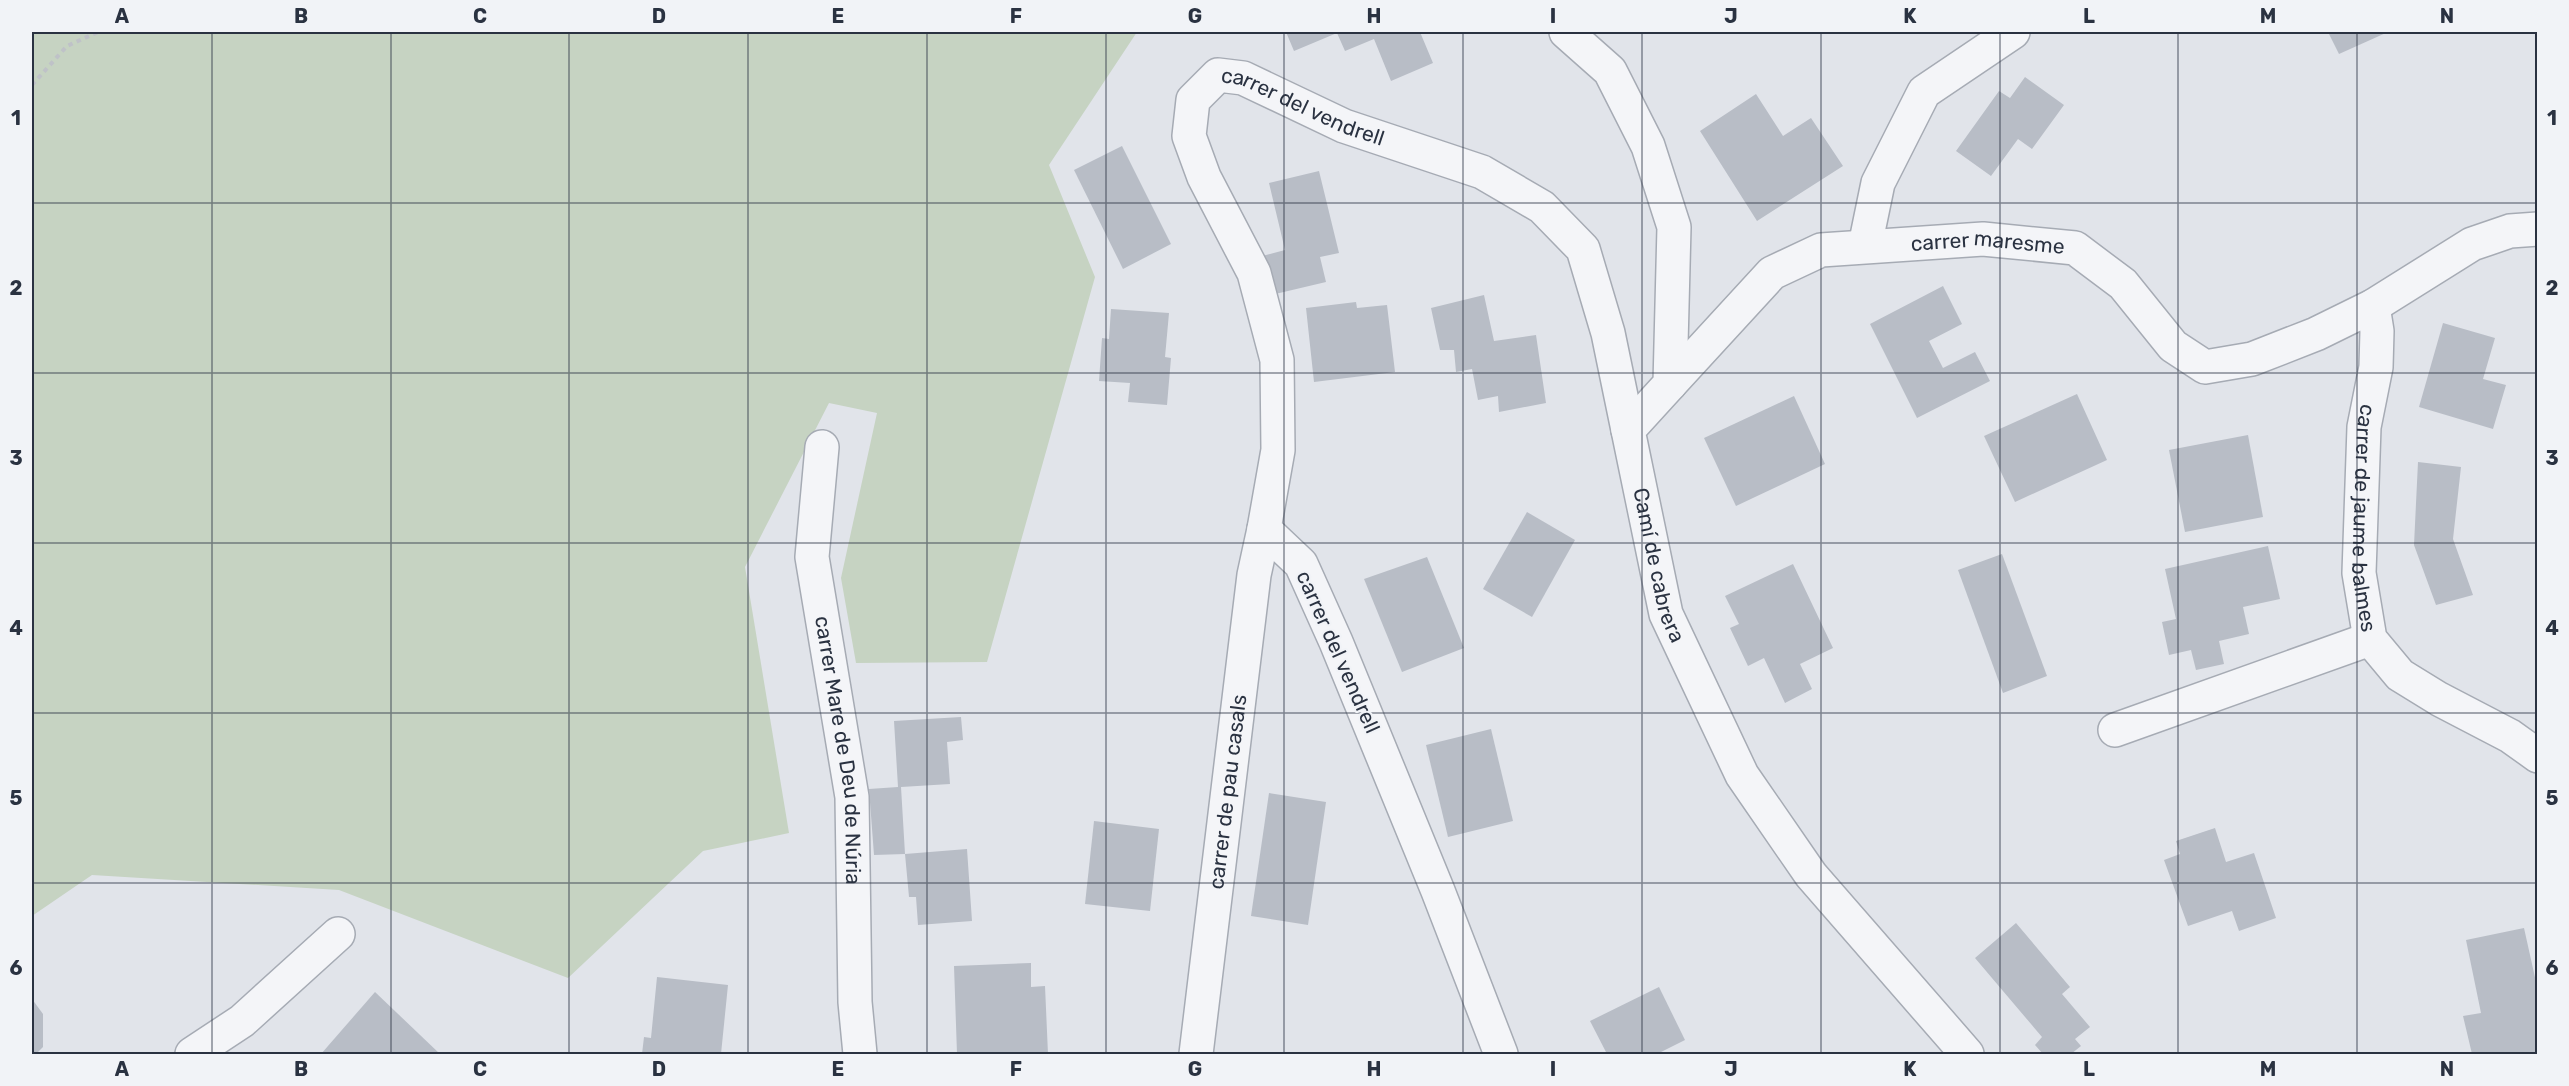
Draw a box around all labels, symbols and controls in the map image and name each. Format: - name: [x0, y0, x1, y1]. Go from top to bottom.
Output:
- text: A: [115, 4, 130, 28]
- text: B: [294, 4, 308, 28]
- text: C: [473, 4, 487, 28]
- text: D: [652, 4, 666, 28]
- text: E: [832, 4, 844, 28]
- text: F: [1010, 4, 1022, 28]
- text: G: [1188, 4, 1202, 28]
- text: H: [1367, 4, 1381, 28]
- text: I: [1550, 4, 1556, 28]
- text: J: [1724, 4, 1738, 28]
- text: K: [1903, 4, 1917, 28]
- text: L: [2083, 4, 2095, 28]
- text: M: [2260, 4, 2276, 28]
- text: N: [2440, 4, 2454, 28]
- street label: carrer del vendrell: [1220, 62, 1388, 151]
- text: 1: [11, 106, 21, 130]
- text: 1: [2547, 106, 2557, 130]
- street label: carrer maresme: [1910, 225, 2066, 259]
- text: 2: [10, 276, 23, 300]
- text: 2: [2546, 276, 2559, 300]
- street label: carrer de jaume balmes: [2347, 402, 2382, 634]
- text: 3: [9, 446, 23, 470]
- text: 3: [2545, 446, 2559, 470]
- street label: Camí de cabrera: [1628, 486, 1691, 646]
- street label: carrer del vendrell: [1291, 567, 1386, 737]
- street label: carrer Mare de Deu de Núria: [810, 614, 866, 885]
- text: 4: [9, 616, 23, 640]
- text: 4: [2545, 616, 2559, 640]
- street label: carrer de pau casals: [1203, 693, 1251, 891]
- text: 5: [10, 786, 23, 810]
- text: 5: [2546, 786, 2559, 810]
- text: 6: [9, 956, 23, 980]
- text: 6: [2545, 956, 2559, 980]
- text: A: [115, 1057, 130, 1081]
- text: B: [294, 1057, 308, 1081]
- text: C: [473, 1057, 487, 1081]
- text: D: [652, 1057, 666, 1081]
- text: E: [832, 1057, 844, 1081]
- text: F: [1010, 1057, 1022, 1081]
- text: G: [1188, 1057, 1202, 1081]
- text: H: [1367, 1057, 1381, 1081]
- text: I: [1550, 1057, 1556, 1081]
- text: J: [1724, 1057, 1738, 1081]
- text: K: [1903, 1057, 1917, 1081]
- text: L: [2083, 1057, 2095, 1081]
- text: M: [2260, 1057, 2276, 1081]
- text: N: [2440, 1057, 2454, 1081]

